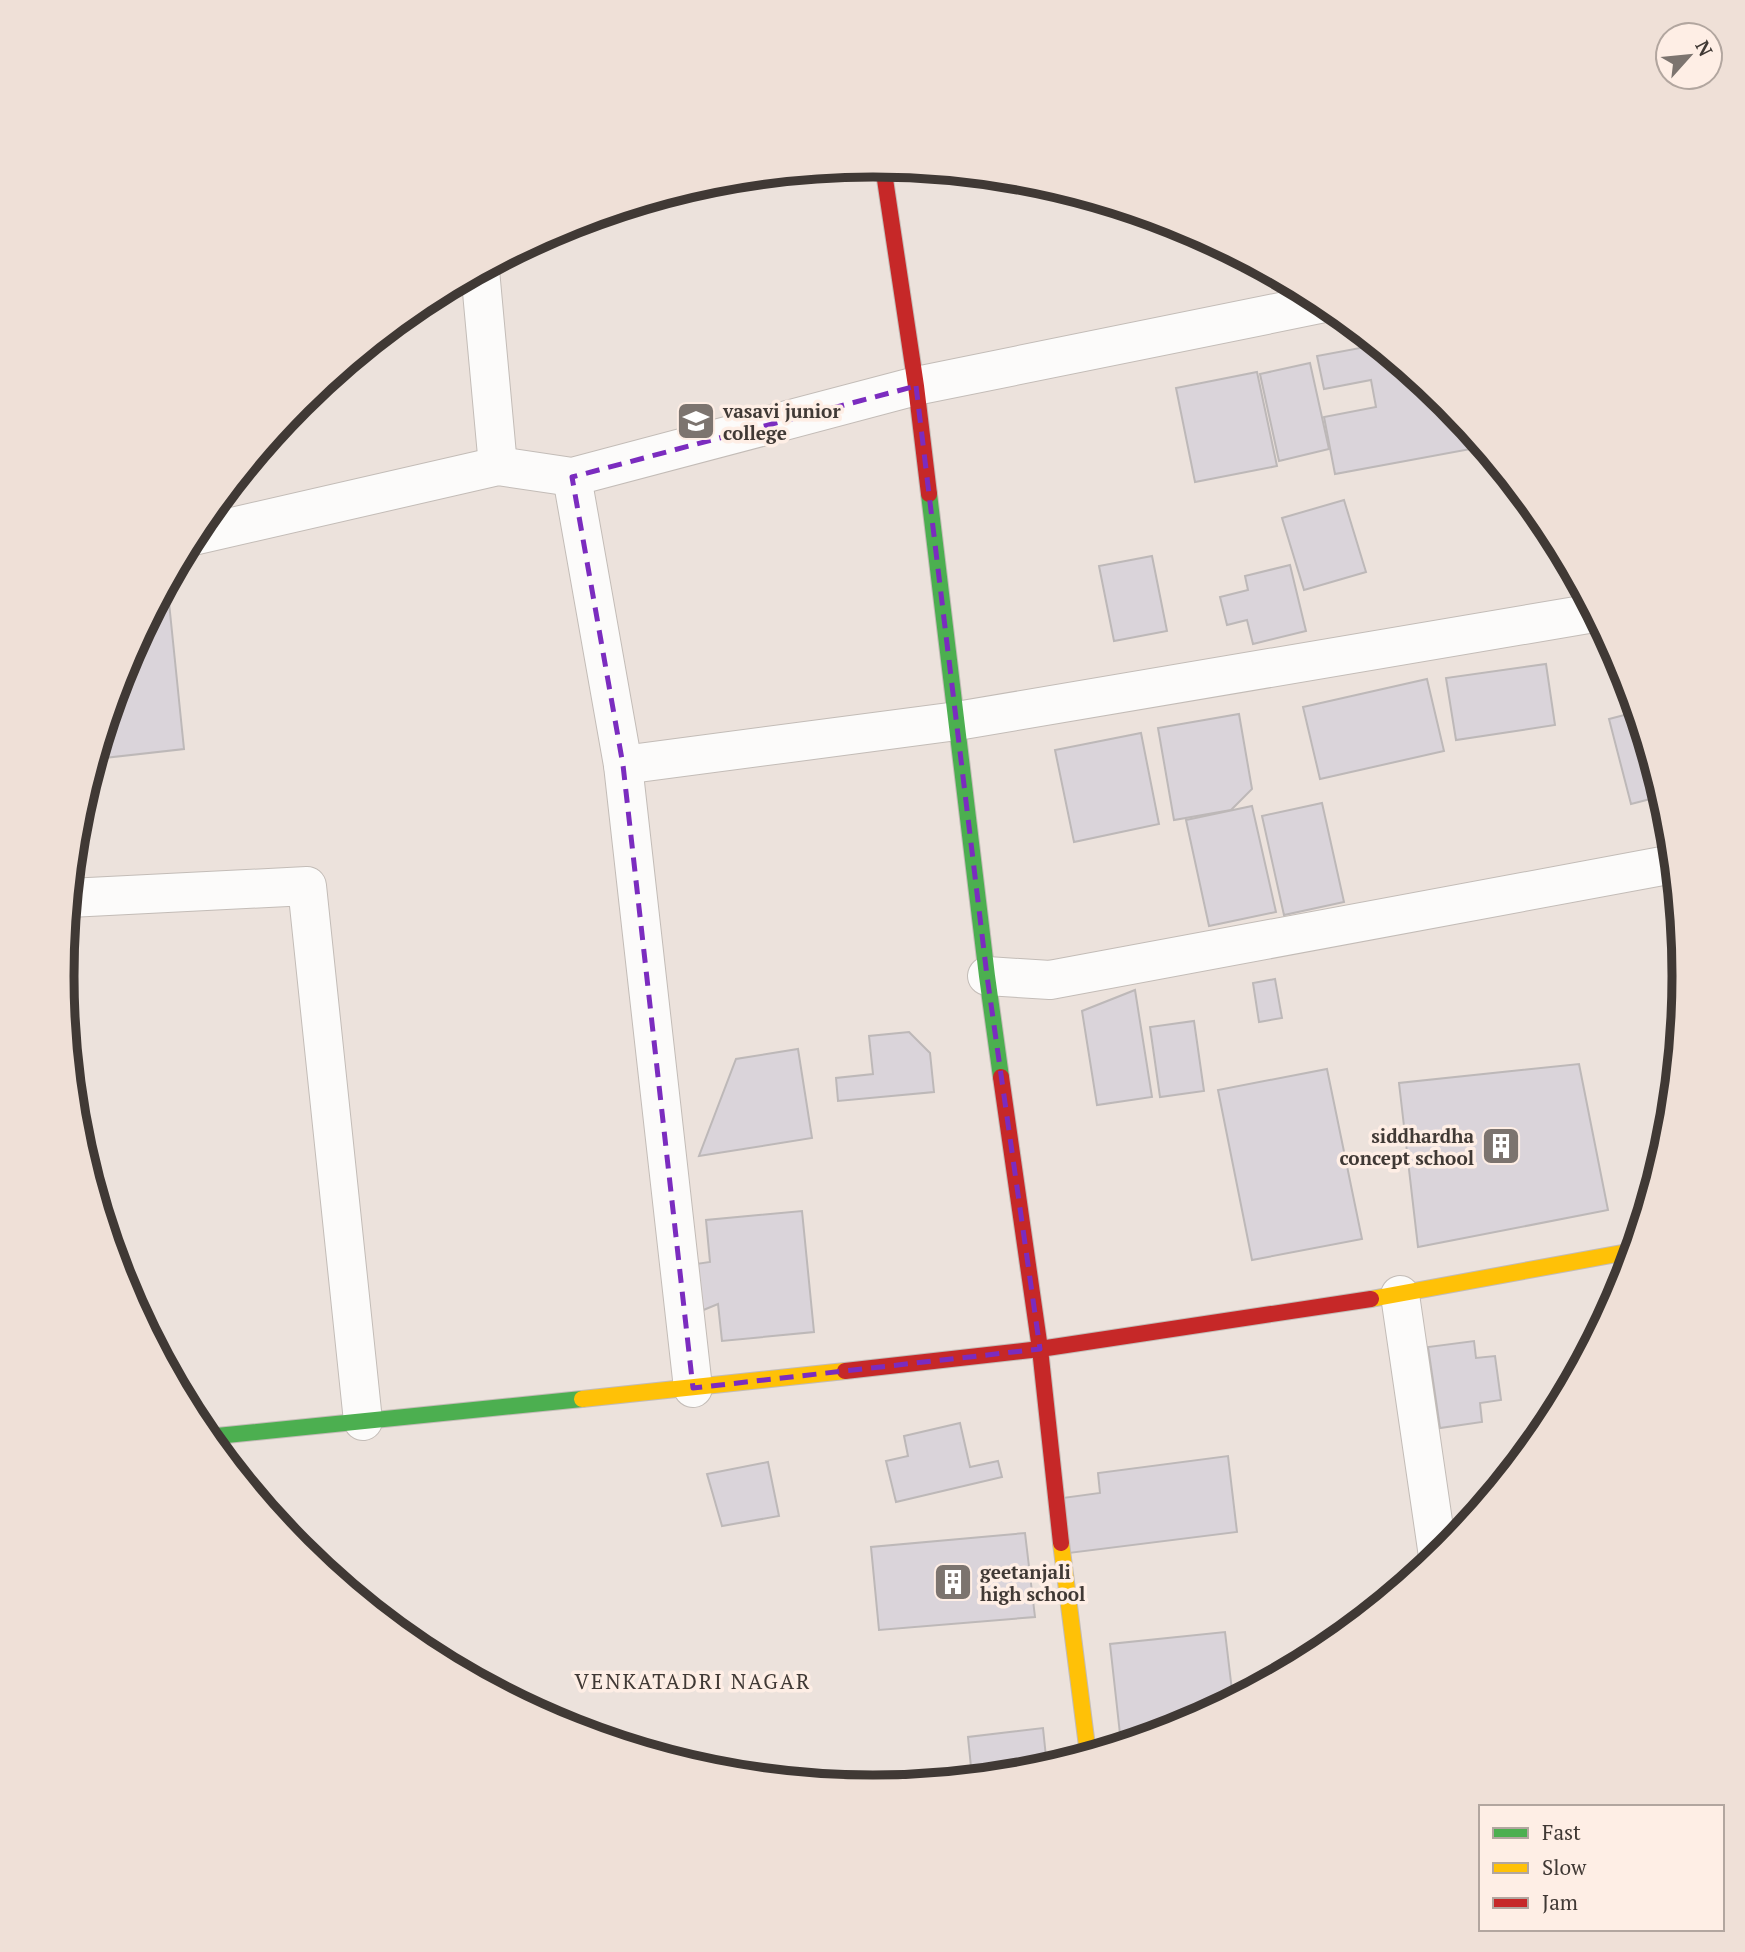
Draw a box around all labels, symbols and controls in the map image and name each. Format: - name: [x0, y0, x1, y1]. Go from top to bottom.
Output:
- north arrow: [1654, 21, 1724, 91]
- text: N: [1690, 36, 1719, 61]
- place label: vasavi junior college: [722, 398, 841, 445]
- school or university icon: vasavi junior college: [675, 400, 717, 442]
- place label: siddhardha concept school: [1339, 1123, 1474, 1170]
- building icon: siddhardha concept school: [1480, 1125, 1522, 1167]
- place label: geetanjali high school: [980, 1559, 1085, 1606]
- building icon: geetanjali high school: [932, 1561, 974, 1603]
- district label: VENKATADRI NAGAR: [575, 1667, 811, 1695]
- legend: [1479, 1805, 1724, 1931]
- text: Fast: [1542, 1818, 1581, 1846]
- text: Slow: [1542, 1853, 1587, 1881]
- text: Jam: [1542, 1888, 1578, 1916]

